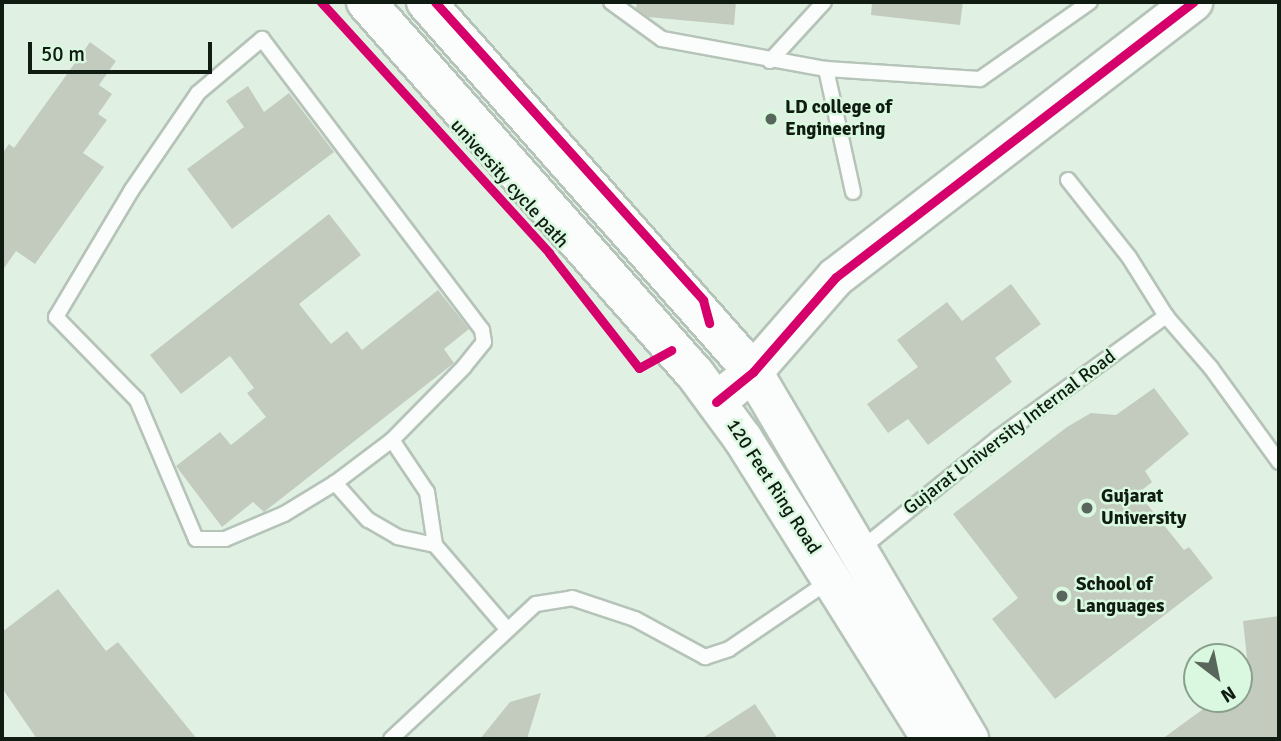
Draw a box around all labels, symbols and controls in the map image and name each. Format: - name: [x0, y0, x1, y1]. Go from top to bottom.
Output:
- scale bar: [32, 28, 215, 72]
- text: 50 m: [41, 41, 85, 67]
- place label: LD college of Engineering: [785, 97, 892, 141]
- marker: LD college of Engineering: [763, 111, 779, 127]
- street label: university cycle path: [445, 115, 573, 253]
- street label: Gujarat University Internal Road: [899, 346, 1121, 520]
- street label: 120 Feet Ring Road: [721, 415, 825, 559]
- place label: Gujarat University: [1101, 486, 1186, 530]
- marker: Gujarat University: [1079, 500, 1095, 516]
- place label: School of Languages: [1076, 574, 1164, 618]
- marker: School of Languages: [1054, 588, 1070, 604]
- north arrow: [1183, 643, 1253, 713]
- text: N: [1216, 680, 1240, 708]

